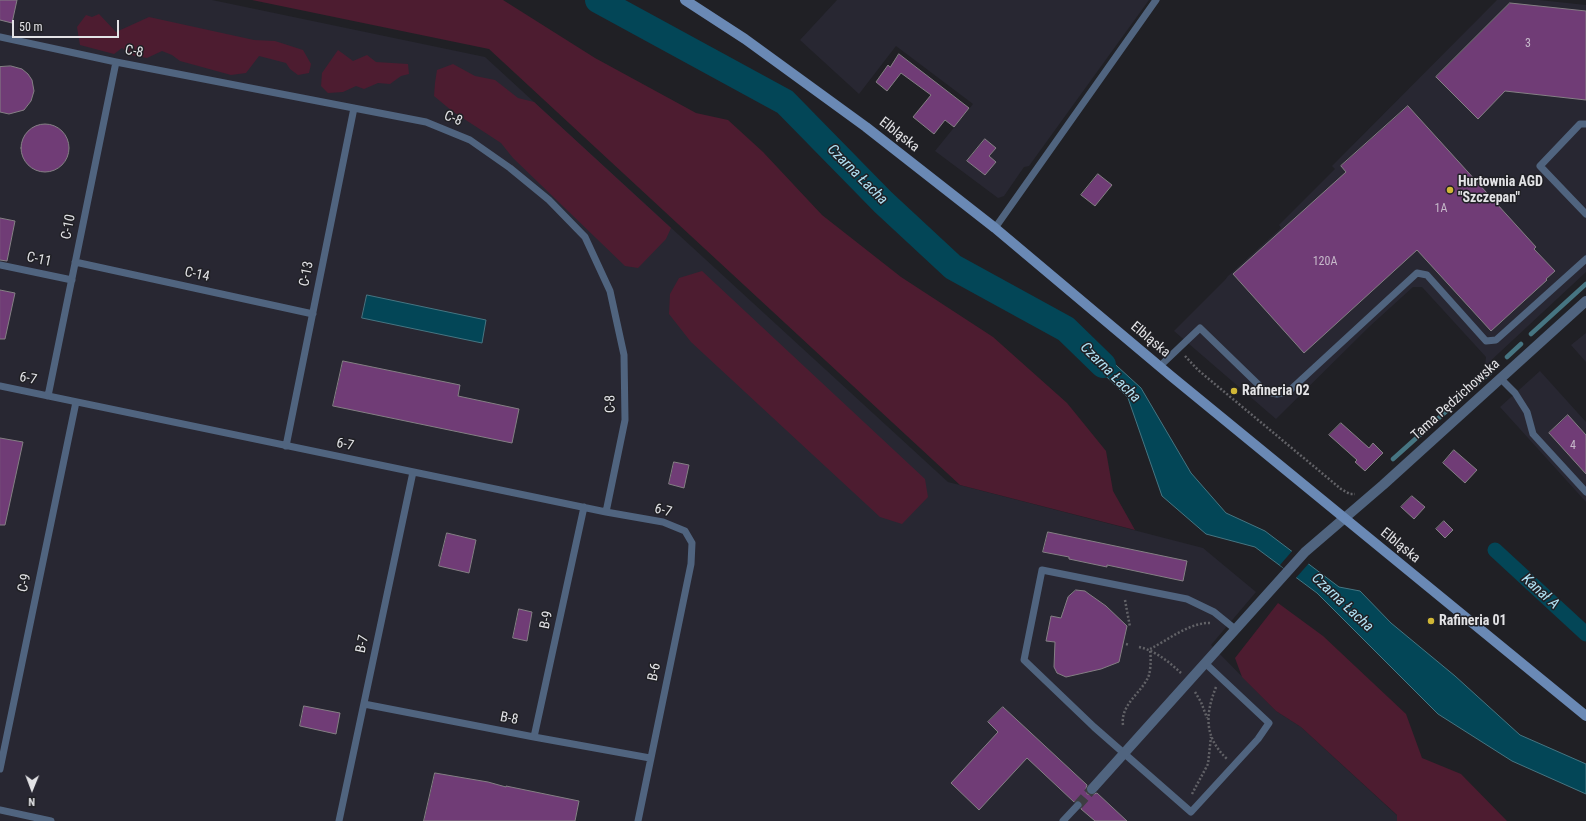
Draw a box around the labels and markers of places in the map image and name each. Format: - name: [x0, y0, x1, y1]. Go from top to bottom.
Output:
- place label: Hurtownia AGD "Szczepan": [1458, 174, 1543, 206]
- marker: Hurtownia AGD "Szczepan": [1445, 185, 1455, 195]
- place label: Rafineria 02: [1242, 383, 1310, 399]
- marker: Rafineria 02: [1229, 386, 1239, 396]
- place label: Rafineria 01: [1439, 613, 1507, 629]
- marker: Rafineria 01: [1426, 616, 1436, 626]

